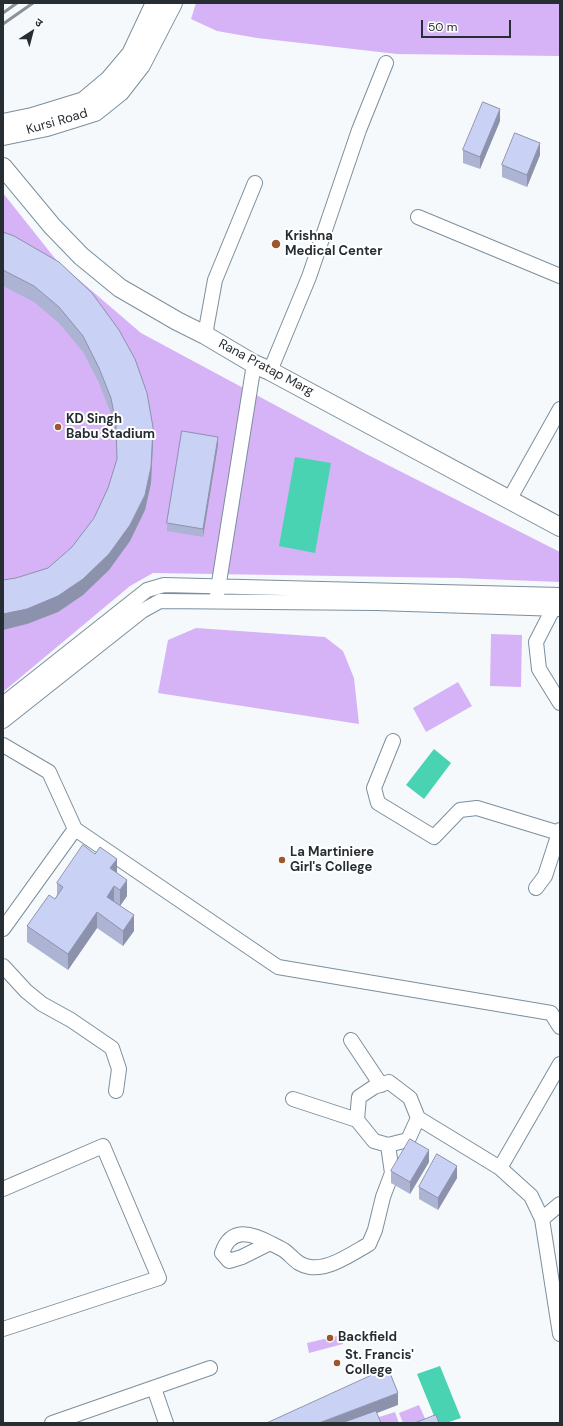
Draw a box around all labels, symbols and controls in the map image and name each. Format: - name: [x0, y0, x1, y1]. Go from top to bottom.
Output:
- north arrow: [12, 12, 52, 52]
- scale bar: [423, 12, 513, 38]
- text: उ: [32, 15, 46, 30]
- text: 50 m: [428, 19, 457, 35]
- street label: Kursi Road: [25, 106, 89, 138]
- place label: Krishna Medical Center: [285, 229, 383, 260]
- marker: Krishna Medical Center: [270, 238, 282, 250]
- street label: Rana Pratap Marg: [216, 336, 316, 400]
- place label: KD Singh Babu Stadium: [66, 412, 155, 443]
- marker: KD Singh Babu Stadium: [53, 422, 63, 432]
- place label: La Martiniere Girl's College: [290, 845, 374, 876]
- marker: La Martiniere Girl's College: [277, 855, 287, 865]
- place label: Backfield: [338, 1330, 397, 1346]
- marker: Backfield: [325, 1333, 335, 1343]
- place label: St. Francis' College: [345, 1348, 414, 1379]
- marker: St. Francis' College: [332, 1358, 342, 1368]

